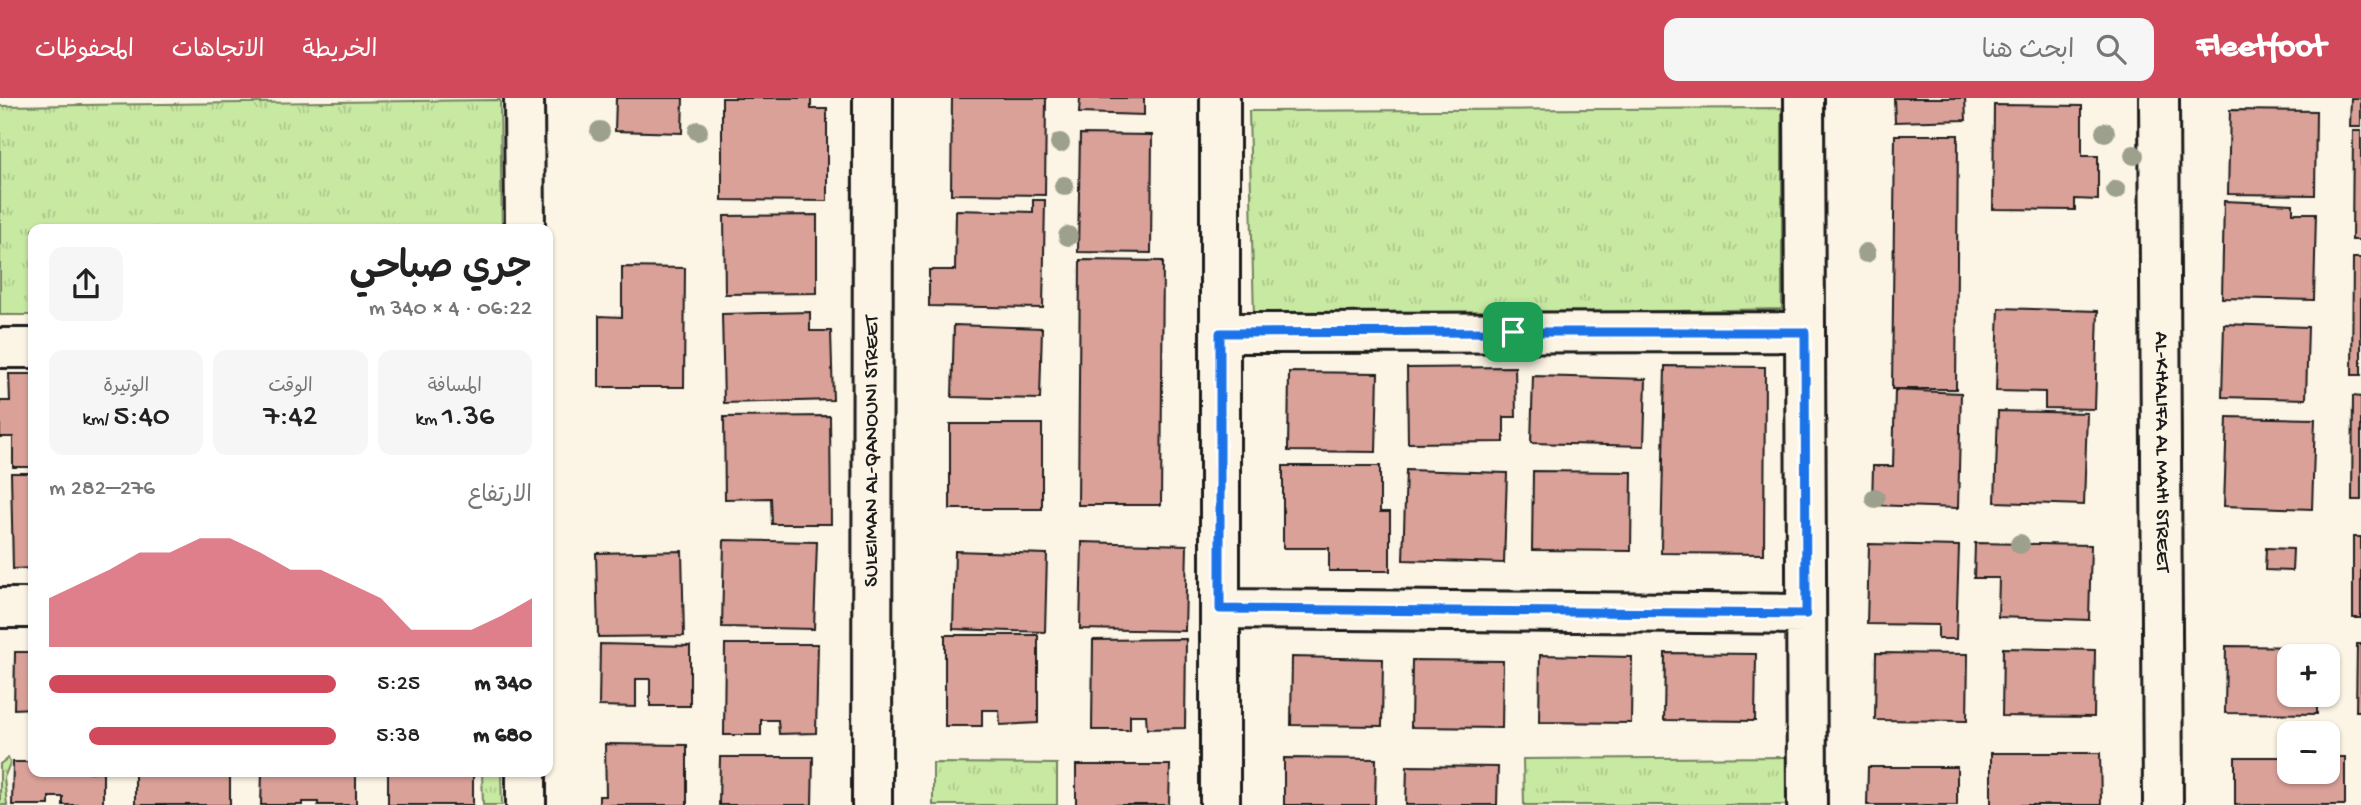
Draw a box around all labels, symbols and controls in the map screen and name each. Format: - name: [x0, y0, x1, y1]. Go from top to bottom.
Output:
- search box: [1664, 18, 2154, 81]
- icon: search: [2092, 30, 2130, 68]
- text: Fleetfoot: [2196, 30, 2326, 68]
- text: المحفوظات: [35, 37, 134, 66]
- text: الاتجاهات: [172, 37, 265, 66]
- text: الخريطة: [303, 37, 377, 66]
- text: ابحث هنا: [1981, 37, 2074, 68]
- button: share: [49, 247, 123, 321]
- text: جري صباحي: [349, 248, 532, 292]
- text: 06:22 · 4 × 340 m: [369, 296, 532, 323]
- pin: [1483, 302, 1543, 362]
- icon: arrive: [1494, 313, 1532, 351]
- street label: SULEIMAN AL-QANOUNI STREET: [860, 314, 885, 587]
- street label: AL-KHALIFA AL MAHI STREET: [2148, 332, 2174, 573]
- text: الوتيرة: [103, 376, 149, 399]
- text: الوقت: [268, 376, 313, 399]
- text: المسافة: [428, 376, 482, 399]
- text: 5:40: [113, 401, 170, 436]
- text: 7:42: [264, 401, 317, 436]
- text: 1.36: [442, 401, 494, 436]
- text: /km: [82, 409, 113, 432]
- text: km: [415, 409, 442, 432]
- text: 276–282 m: [49, 476, 155, 503]
- text: الارتفاع: [468, 483, 532, 510]
- map controls: [2277, 644, 2340, 784]
- button: +: [2277, 644, 2340, 707]
- text: 5:25: [377, 671, 420, 698]
- text: 340 m: [474, 671, 532, 698]
- button: −: [2277, 721, 2340, 784]
- text: 5:38: [376, 723, 420, 750]
- text: 680 m: [473, 723, 532, 750]

